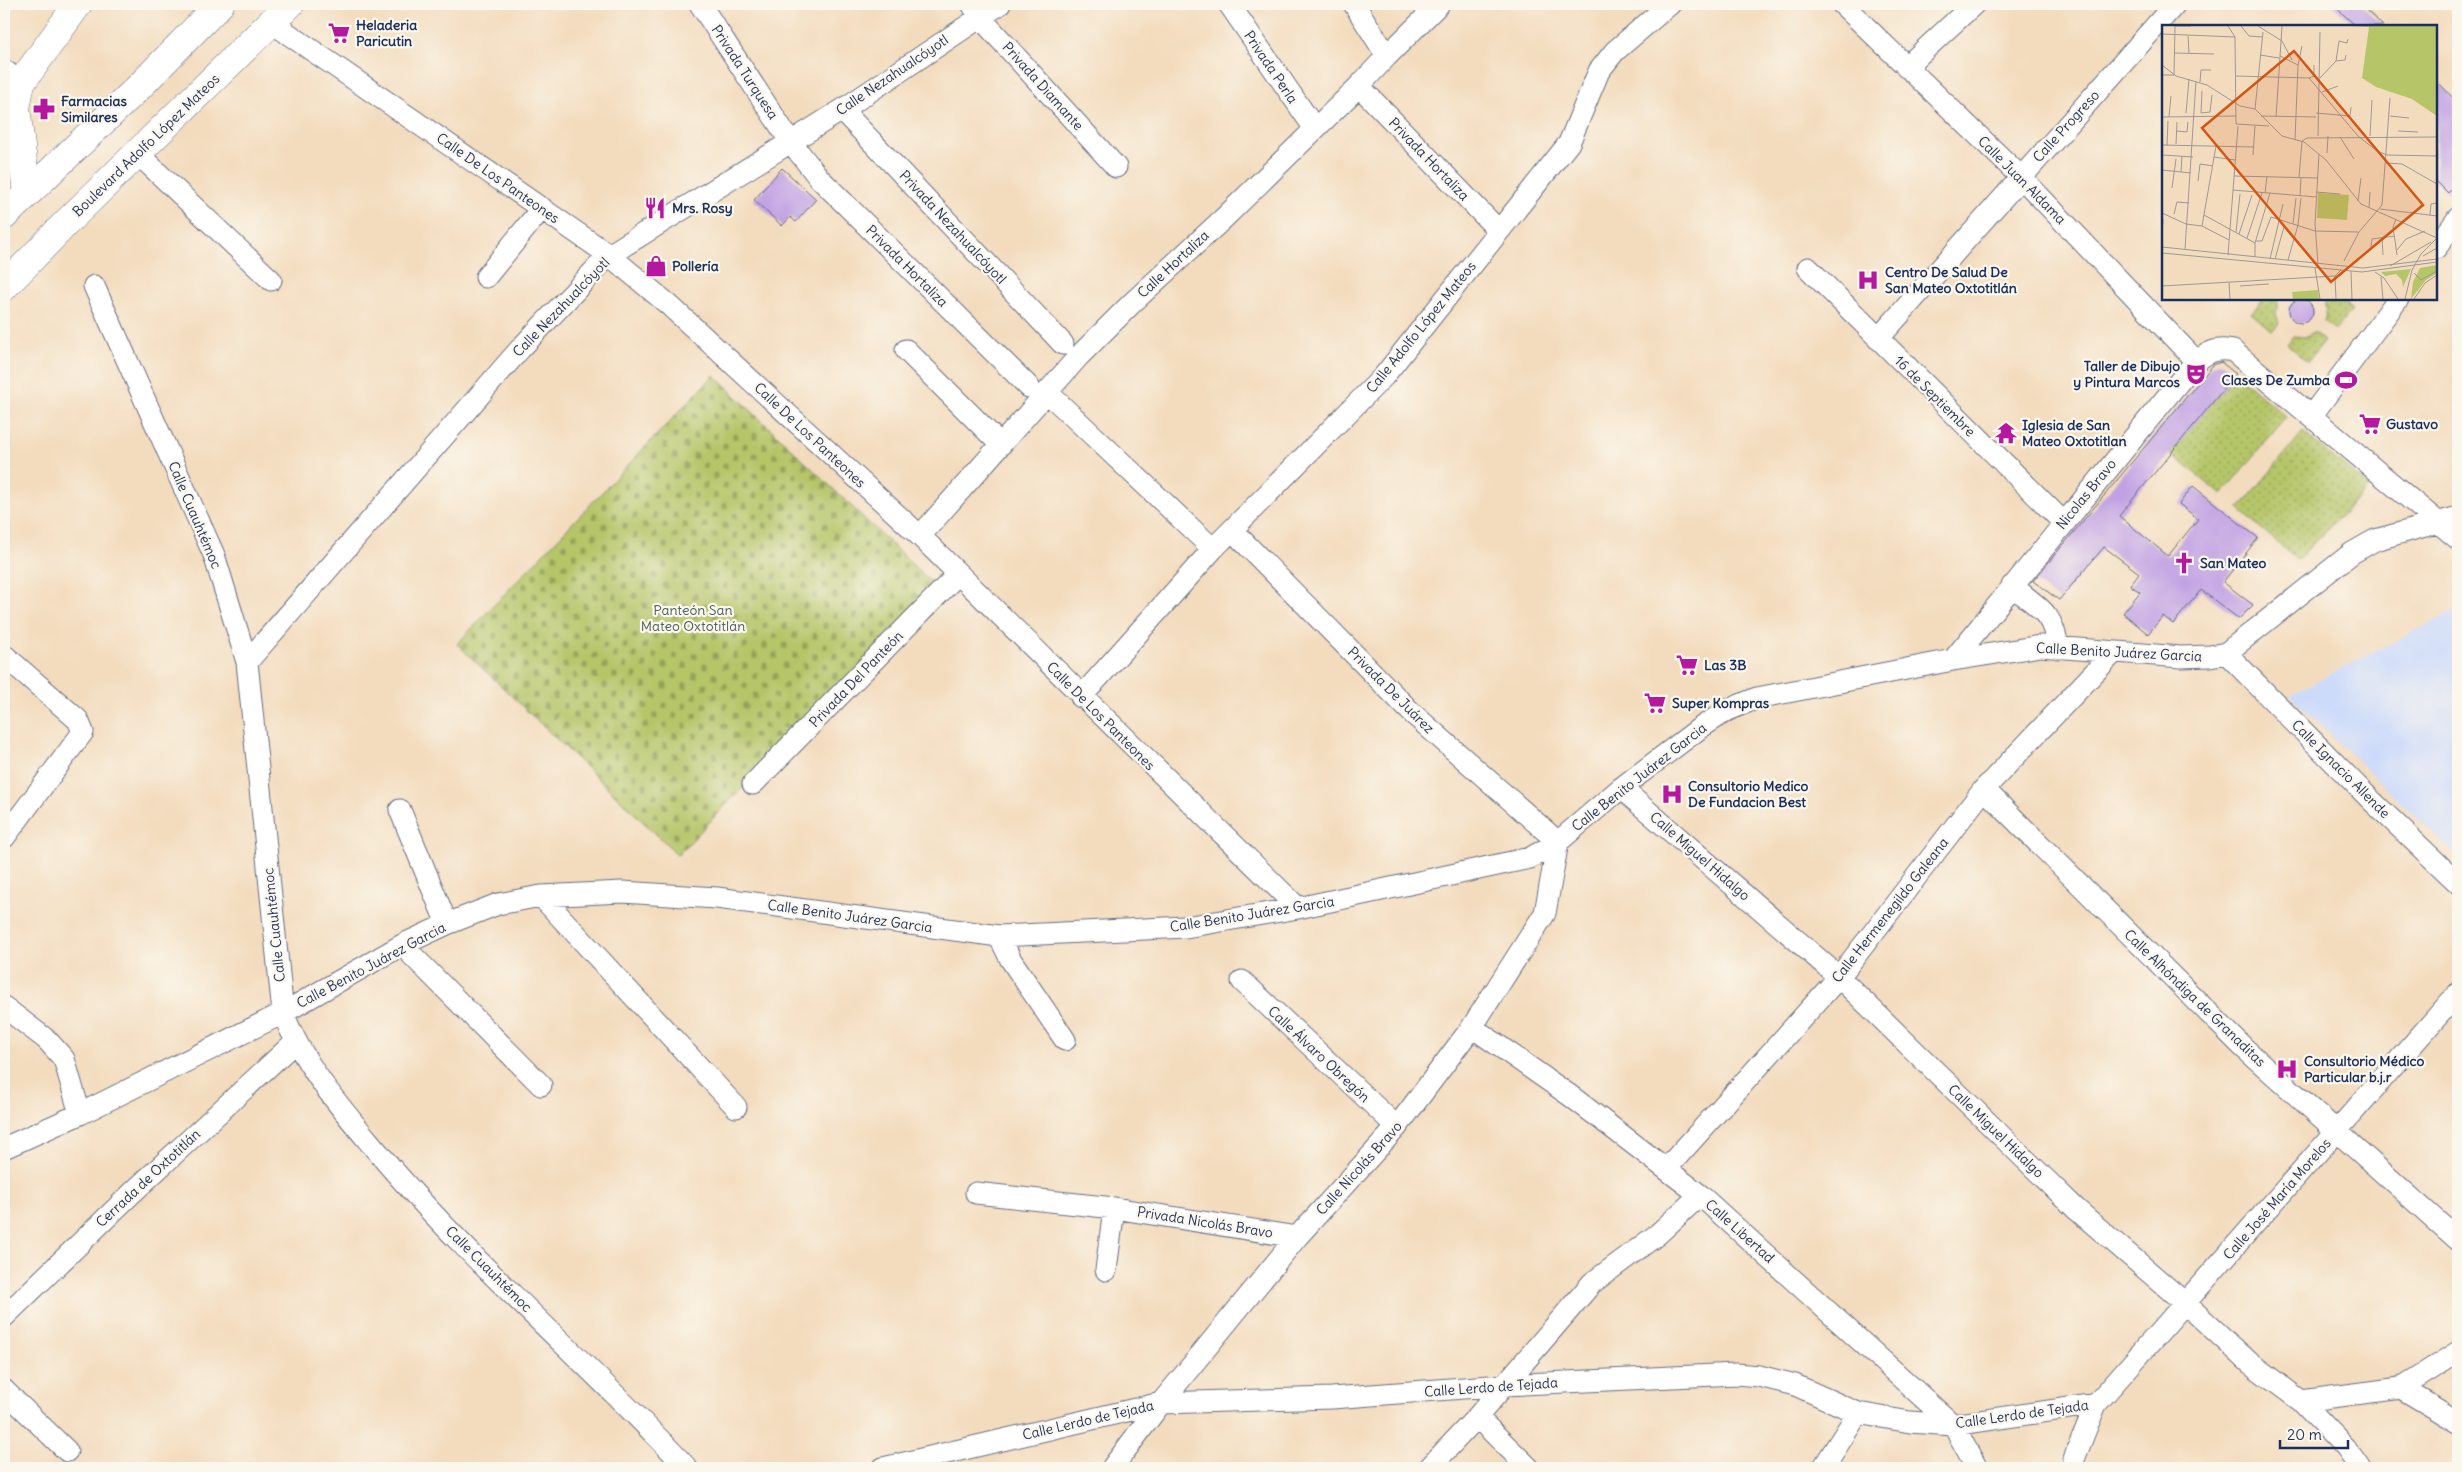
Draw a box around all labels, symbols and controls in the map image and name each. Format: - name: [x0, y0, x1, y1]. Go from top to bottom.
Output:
- place label: Heladeria Paricutin: [356, 16, 417, 50]
- supermarket icon: Heladeria Paricutin: [326, 20, 352, 46]
- street label: Privada Turquesa: [708, 21, 782, 123]
- inset map: [2162, 25, 2437, 300]
- street label: Privada Perla: [1240, 27, 1302, 107]
- street label: Calle Nezahualcóyotl: [832, 31, 952, 119]
- street label: Privada Diamante: [999, 38, 1087, 134]
- street label: Boulevard Adolfo López Mateos: [69, 70, 223, 220]
- street label: Calle Progreso: [2029, 86, 2103, 166]
- place label: Farmacias Similares: [61, 92, 127, 126]
- pharmacy icon: Farmacias Similares: [31, 96, 57, 122]
- street label: Privada Hortaliza: [1385, 114, 1473, 204]
- street label: Calle De Los Panteones: [433, 129, 563, 227]
- street label: Calle Juan Aldama: [1974, 132, 2070, 228]
- street label: Privada Nezahualcóyotl: [896, 166, 1010, 288]
- restaurant icon: Mrs. Rosy: [642, 195, 668, 221]
- place label: Mrs. Rosy: [672, 199, 733, 217]
- street label: Privada Hortaliza: [862, 221, 952, 311]
- street label: Calle Hortaliza: [1133, 226, 1213, 302]
- street label: Calle Nezahualcóyotl: [509, 253, 613, 361]
- shop icon: Pollería: [643, 253, 669, 279]
- place label: Pollería: [672, 257, 719, 275]
- street label: Calle Adolfo López Mateos: [1362, 257, 1480, 397]
- place label: Centro De Salud De San Mateo Oxtotitlán: [1885, 263, 2017, 297]
- hospital icon: Centro De Salud De San Mateo Oxtotitlán: [1855, 267, 1881, 293]
- street label: 16 de Septiembre: [1891, 352, 1979, 440]
- place label: Taller de Dibujo y Pintura Marcos: [2073, 357, 2181, 391]
- theatre icon: Taller de Dibujo y Pintura Marcos: [2183, 361, 2209, 387]
- sports icon: Clases De Zumba: [2333, 367, 2359, 393]
- place label: Clases De Zumba: [2221, 371, 2330, 389]
- street label: Calle De Los Panteones: [750, 379, 870, 491]
- supermarket icon: Gustavo: [2357, 411, 2383, 437]
- place label: Gustavo: [2386, 415, 2438, 433]
- place label: Iglesia de San Mateo Oxtotitlan: [2022, 416, 2127, 450]
- temple icon: Iglesia de San Mateo Oxtotitlan: [1993, 420, 2019, 446]
- street label: Nicolas Bravo: [2052, 455, 2120, 533]
- street label: Calle Cuauhtémoc: [164, 459, 226, 571]
- church icon: San Mateo: [2171, 550, 2197, 576]
- place label: San Mateo: [2200, 554, 2267, 572]
- park label: Panteón San Mateo Oxtotitlán: [641, 601, 745, 635]
- street label: Privada Del Panteón: [805, 627, 907, 731]
- street label: Calle Benito Juárez Garcia: [2036, 639, 2202, 665]
- street label: Privada De Juárez: [1344, 643, 1438, 737]
- supermarket icon: Las 3B: [1674, 652, 1700, 678]
- place label: Las 3B: [1704, 656, 1746, 674]
- street label: Calle De Los Panteones: [1043, 658, 1159, 774]
- supermarket icon: Super Kompras: [1642, 690, 1668, 716]
- place label: Super Kompras: [1672, 694, 1770, 712]
- street label: Calle Ignacio Allende: [2288, 716, 2394, 822]
- street label: Calle Benito Juárez Garcia: [1568, 719, 1710, 835]
- place label: Consultorio Medico De Fundacion Best: [1688, 777, 1809, 811]
- hospital icon: Consultorio Medico De Fundacion Best: [1659, 781, 1685, 807]
- street label: Calle Miguel Hidalgo: [1646, 808, 1754, 904]
- street label: Calle Hermenegildo Galeana: [1828, 834, 1952, 986]
- street label: Calle Cuauhtémoc: [259, 867, 289, 983]
- street label: Calle Benito Juárez Garcia: [1169, 892, 1335, 936]
- street label: Calle Benito Juárez Garcia: [766, 896, 934, 936]
- street label: Calle Benito Juárez Garcia: [293, 918, 449, 1012]
- street label: Calle Alhóndiga de Granaditas: [2120, 925, 2270, 1071]
- street label: Calle Álvaro Obregón: [1264, 1002, 1374, 1106]
- place label: Consultorio Médico Particular b.j.r: [2304, 1052, 2425, 1086]
- hospital icon: Consultorio Médico Particular b.j.r: [2274, 1056, 2300, 1082]
- street label: Calle Miguel Hidalgo: [1944, 1080, 2048, 1182]
- street label: Calle Nicolás Bravo: [1312, 1117, 1406, 1219]
- street label: Cerrada de Oxtotitlán: [92, 1125, 204, 1231]
- street label: Calle José María Morelos: [2219, 1135, 2335, 1263]
- street label: Calle Libertad: [1702, 1195, 1778, 1267]
- street label: Privada Nicolás Bravo: [1136, 1202, 1274, 1242]
- street label: Calle Cuauhtémoc: [442, 1222, 536, 1316]
- street label: Calle Lerdo de Tejada: [1423, 1373, 1559, 1401]
- street label: Calle Lerdo de Tejada: [1021, 1396, 1155, 1444]
- street label: Calle Lerdo de Tejada: [1954, 1396, 2090, 1432]
- scale bar: [2280, 1417, 2347, 1449]
- text: 20 m: [2287, 1425, 2322, 1444]

